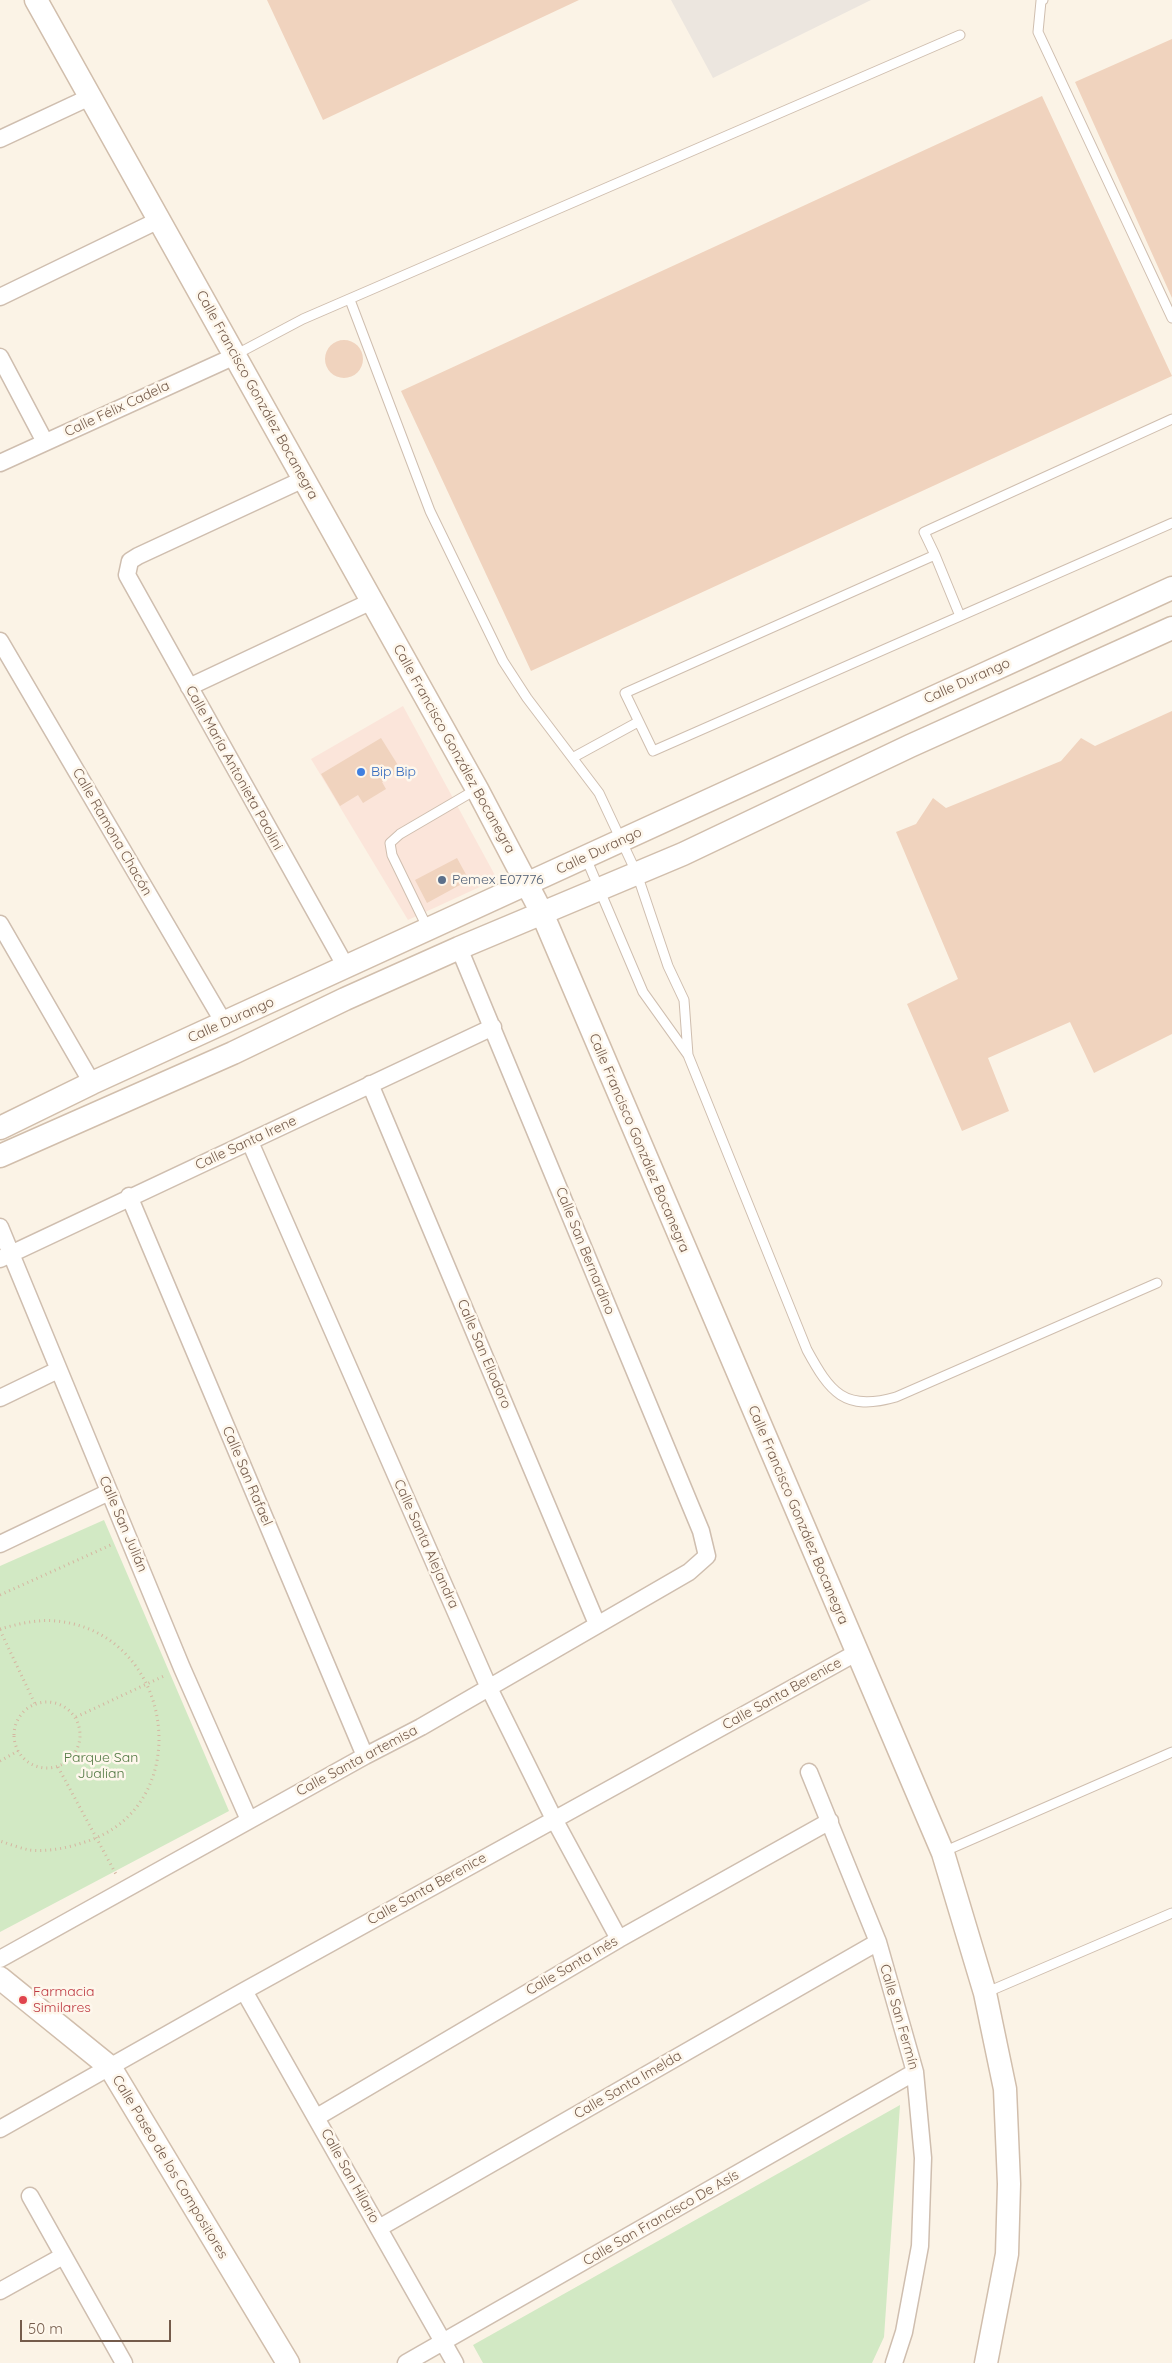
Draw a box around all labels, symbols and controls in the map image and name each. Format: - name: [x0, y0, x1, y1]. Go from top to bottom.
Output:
- street label: Calle Francisco González Bocanegra: [192, 288, 322, 502]
- street label: Calle Félix Cadela: [62, 377, 172, 441]
- street label: Calle Francisco González Bocanegra: [389, 642, 519, 856]
- street label: Calle Durango: [921, 655, 1013, 707]
- street label: Calle María Antonieta Paolini: [182, 683, 286, 853]
- place label: Bip Bip: [371, 764, 416, 780]
- street label: Calle Ramona Chacón: [69, 765, 155, 899]
- marker: Bip Bip: [355, 766, 367, 778]
- street label: Calle Durango: [554, 824, 644, 878]
- place label: Pemex E07776: [452, 872, 543, 888]
- marker: Pemex E07776: [436, 874, 448, 886]
- street label: Calle Durango: [185, 994, 277, 1046]
- street label: Calle Francisco González Bocanegra: [585, 1031, 693, 1255]
- street label: Calle Santa Irene: [193, 1112, 299, 1174]
- street label: Calle San Bernardino: [552, 1185, 618, 1317]
- street label: Calle San Eliodoro: [453, 1297, 515, 1411]
- street label: Calle Francisco González Bocanegra: [744, 1403, 852, 1627]
- street label: Calle San Rafael: [218, 1424, 276, 1528]
- street label: Calle San Julián: [95, 1473, 151, 1575]
- street label: Calle Santa Alejandra: [390, 1477, 462, 1611]
- street label: Calle Santa Berenice: [720, 1654, 844, 1734]
- street label: Calle Santa artemisa: [294, 1722, 420, 1800]
- park label: Parque San Jualian: [64, 1750, 138, 1782]
- street label: Calle Santa Berenice: [365, 1849, 489, 1929]
- street label: Calle Santa Inés: [523, 1933, 621, 1999]
- street label: Calle San Fermín: [876, 1962, 922, 2072]
- place label: Farmacia Similares: [33, 1984, 95, 2016]
- marker: Farmacia Similares: [17, 1994, 29, 2006]
- street label: Calle Santa Imelda: [571, 2047, 685, 2123]
- street label: Calle Paseo de los Compositores: [108, 2072, 232, 2262]
- street label: Calle San Hilario: [317, 2126, 383, 2226]
- street label: Calle San Francisco De Asís: [580, 2166, 742, 2270]
- scale bar: [22, 2310, 174, 2342]
- text: 50 m: [28, 2319, 63, 2338]

